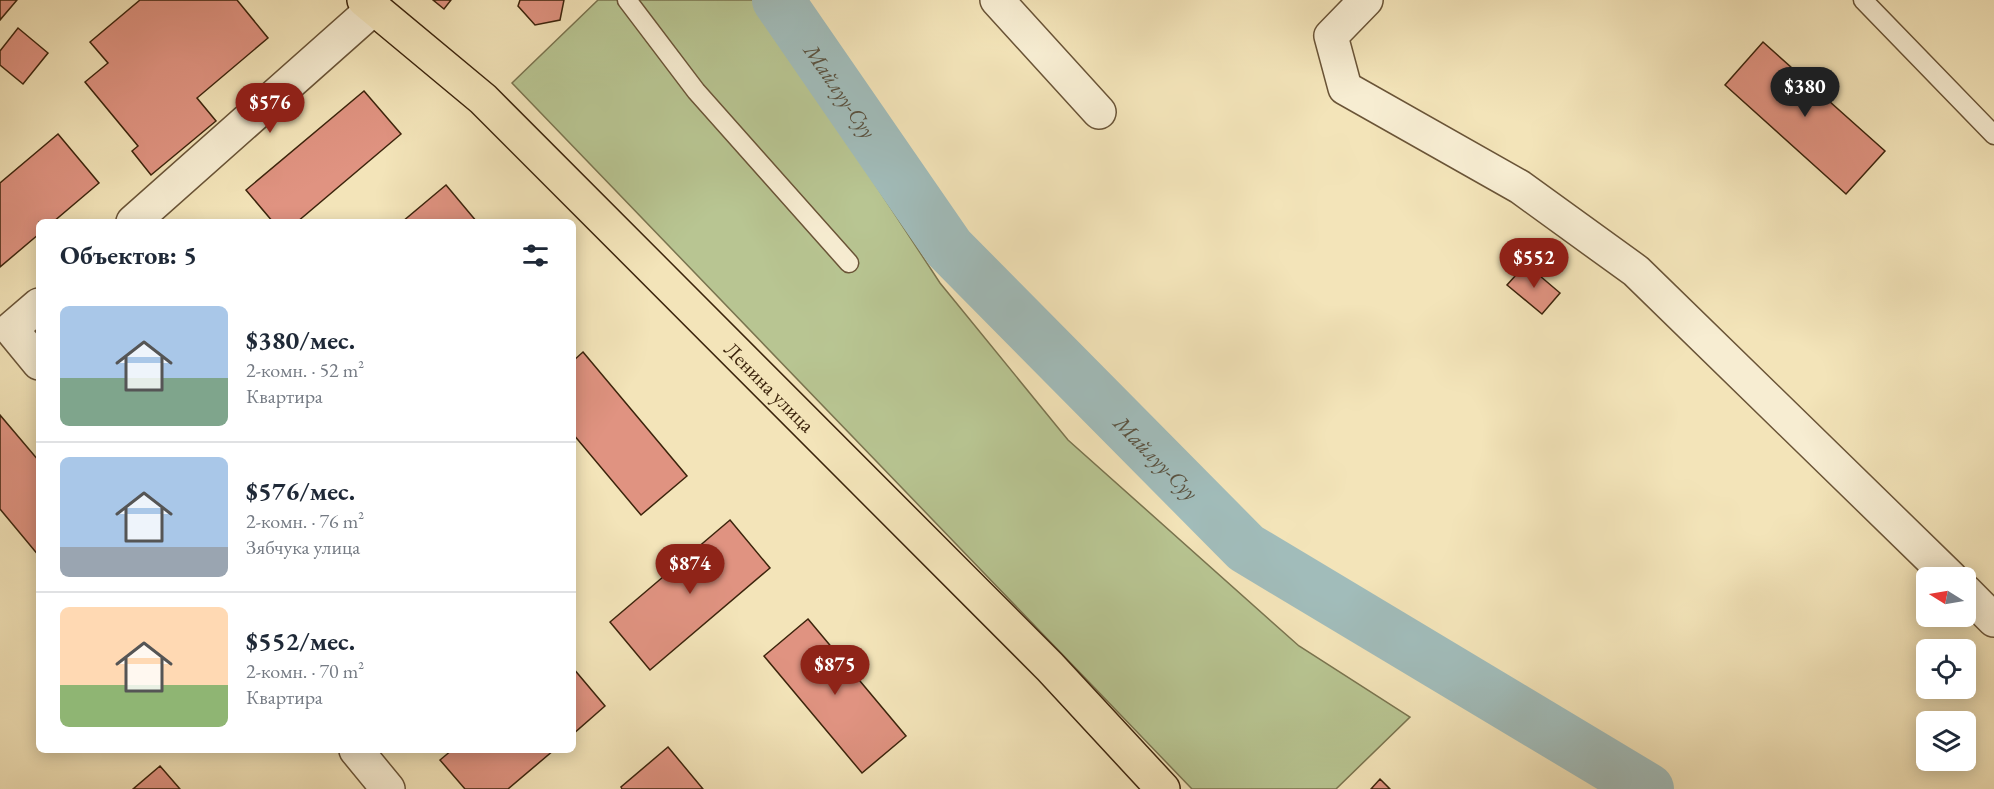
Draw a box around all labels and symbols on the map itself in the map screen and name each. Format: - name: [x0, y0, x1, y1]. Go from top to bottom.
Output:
- water label: Майлуу-Суу: [797, 36, 883, 144]
- pin: $380: [1769, 67, 1841, 118]
- pin: $576: [234, 83, 306, 134]
- pin: $552: [1498, 238, 1570, 289]
- street label: Ленина улица: [719, 335, 822, 438]
- water label: Майлуу-Суу: [1106, 407, 1205, 506]
- pin: $874: [654, 544, 726, 595]
- north arrow: [1916, 567, 1976, 627]
- pin: $875: [799, 645, 871, 696]

